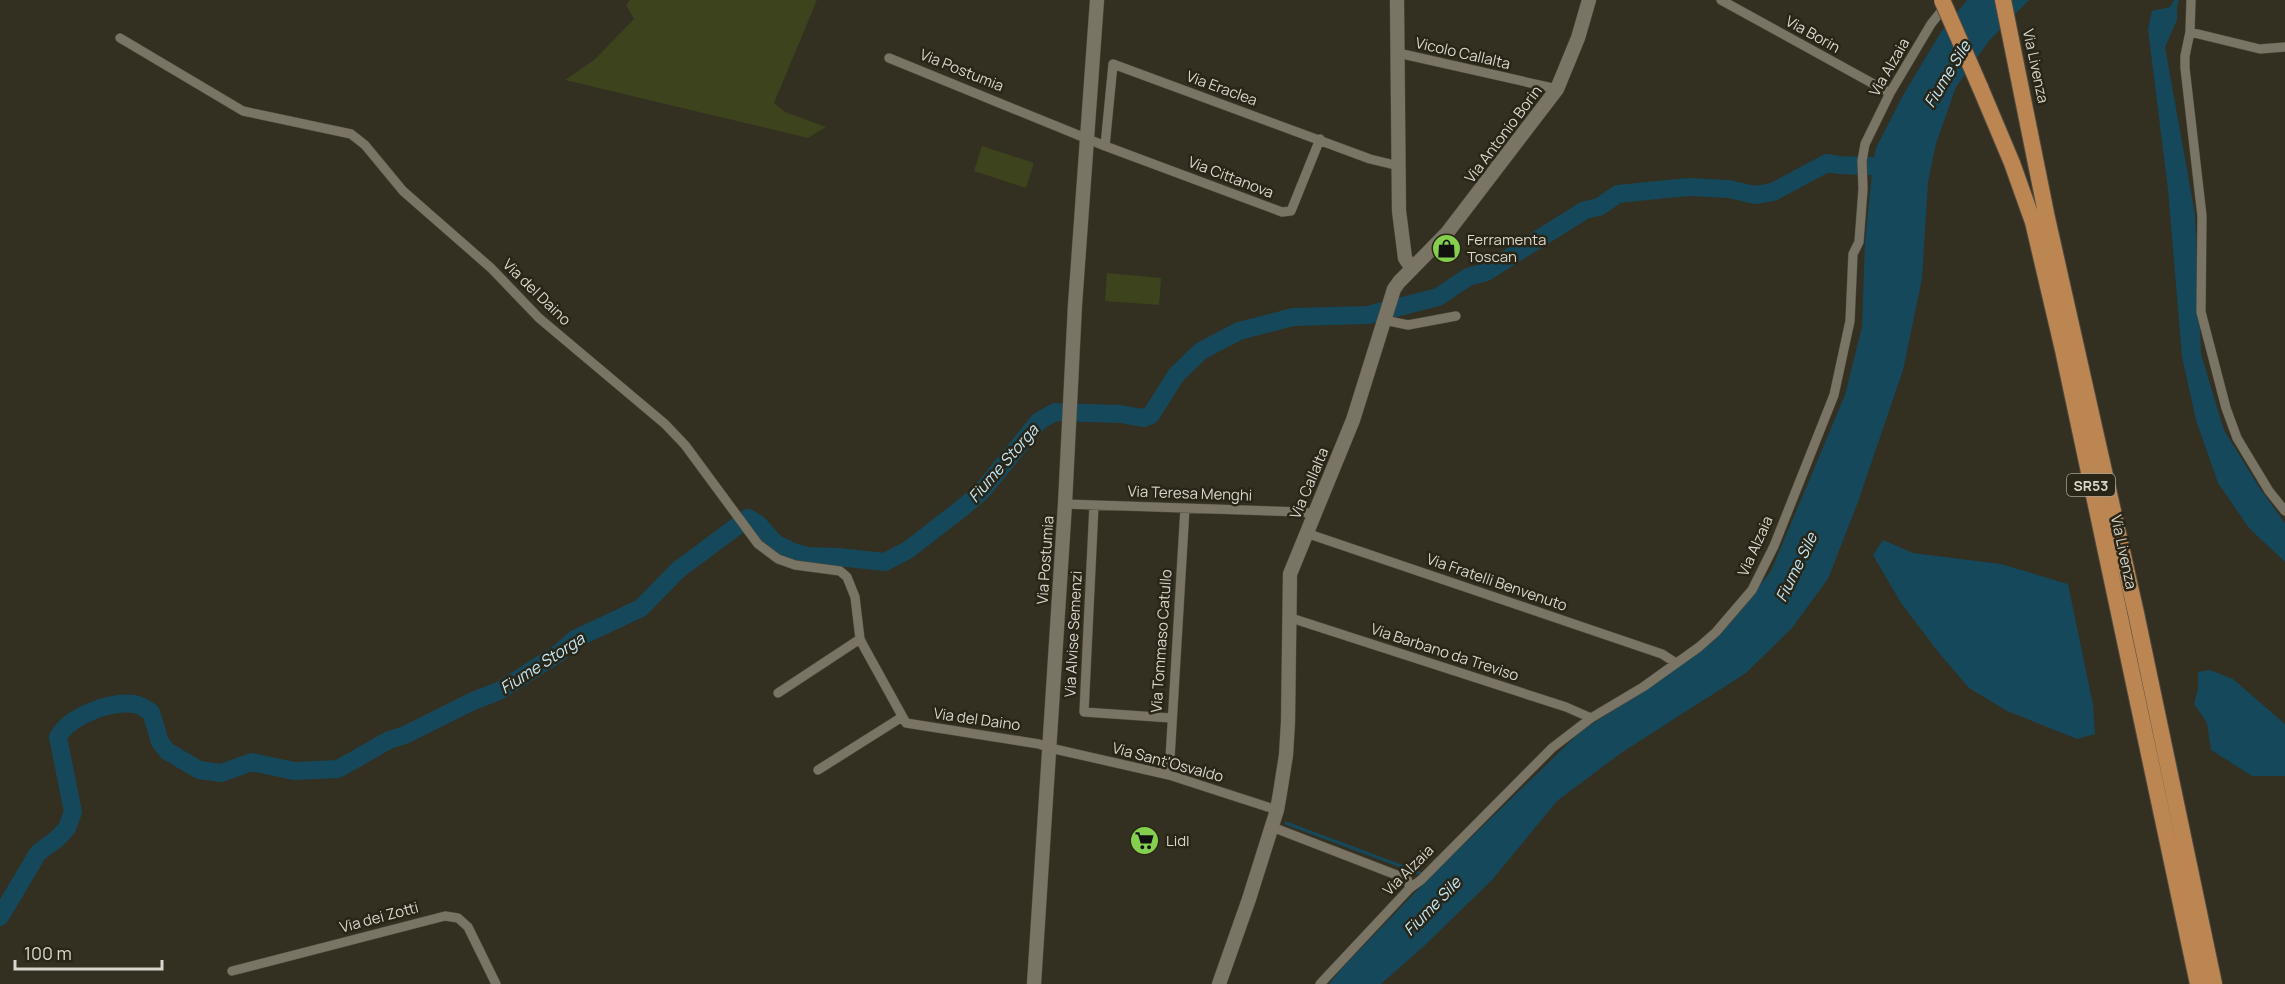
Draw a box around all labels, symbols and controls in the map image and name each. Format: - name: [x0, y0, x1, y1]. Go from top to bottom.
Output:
- street label: Via Borin: [1782, 10, 1844, 58]
- street label: Via Livenza: [2018, 27, 2054, 105]
- street label: Vicolo Callalta: [1413, 32, 1513, 74]
- street label: Via Alzaia: [1864, 34, 1914, 100]
- water label: Fiume Sile: [1918, 35, 1976, 111]
- street label: Via Postumia: [917, 44, 1007, 96]
- street label: Via Eraclea: [1184, 65, 1260, 111]
- street label: Via Antonio Borin: [1459, 81, 1547, 187]
- street label: Via Cittanova: [1185, 151, 1277, 203]
- place label: Ferramenta Toscan: [1467, 229, 1546, 267]
- shop icon: Ferramenta Toscan: [1430, 232, 1462, 264]
- street label: Via del Daino: [498, 254, 576, 330]
- water label: Fiume Storga: [963, 419, 1044, 507]
- street label: Via Callalta: [1285, 444, 1333, 522]
- road number: SR53: [2067, 474, 2115, 496]
- street label: Via Teresa Menghi: [1127, 480, 1253, 506]
- street label: Via Alzaia: [1732, 512, 1778, 580]
- street label: Via Livenza: [2106, 513, 2142, 591]
- street label: Via Postumia: [1031, 515, 1059, 605]
- water label: Fiume Sile: [1770, 527, 1823, 605]
- street label: Via Fratelli Benvenuto: [1424, 548, 1570, 616]
- street label: Via Tommaso Catullo: [1146, 569, 1176, 713]
- street label: Via Alvise Semenzi: [1059, 570, 1087, 698]
- street label: Via Barbano da Treviso: [1368, 618, 1522, 686]
- water label: Fiume Storga: [496, 627, 589, 699]
- street label: Via del Daino: [932, 703, 1022, 735]
- street label: Via Sant'Osvaldo: [1110, 737, 1226, 787]
- supermarket icon: Lidl: [1129, 824, 1161, 856]
- place label: Lidl: [1166, 830, 1190, 851]
- street label: Via Alzaia: [1378, 840, 1438, 900]
- water label: Fiume Sile: [1398, 871, 1467, 940]
- street label: Via dei Zotti: [337, 896, 421, 938]
- scale bar: [15, 933, 162, 971]
- text: 100 m: [24, 941, 72, 965]

